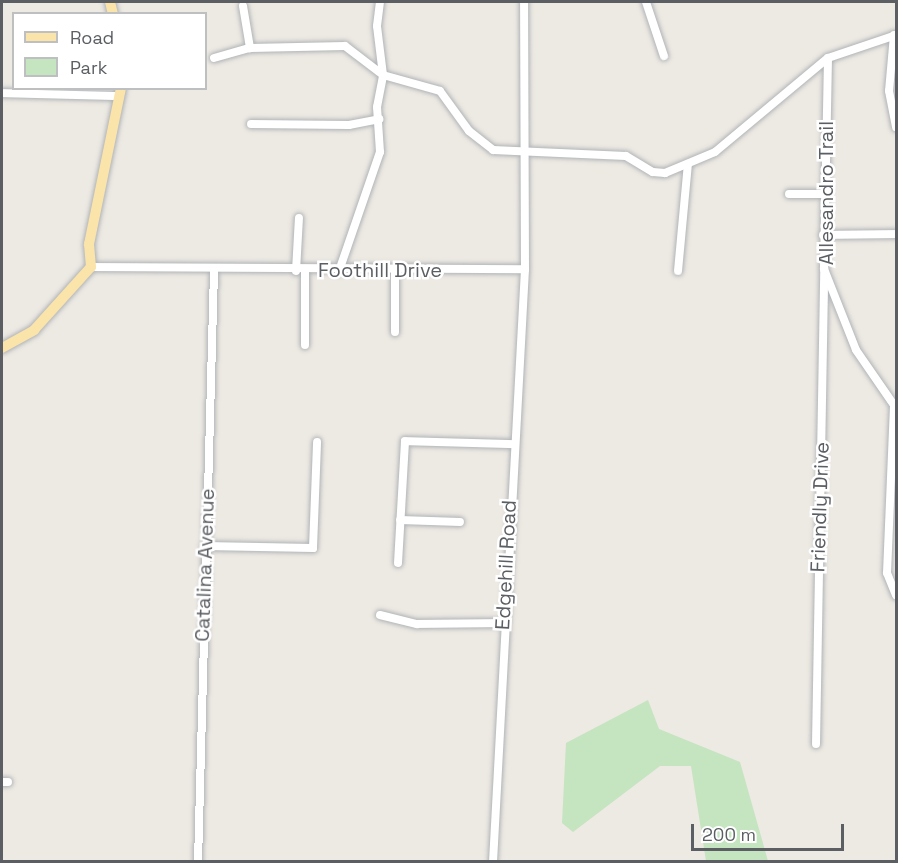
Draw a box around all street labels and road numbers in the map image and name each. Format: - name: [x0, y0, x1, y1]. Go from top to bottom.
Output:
- street label: Allesandro Trail: [814, 121, 838, 265]
- street label: Foothill Drive: [318, 258, 442, 282]
- street label: Friendly Drive: [806, 441, 834, 573]
- street label: Catalina Avenue: [190, 488, 220, 642]
- street label: Edgehill Road: [491, 499, 521, 631]

